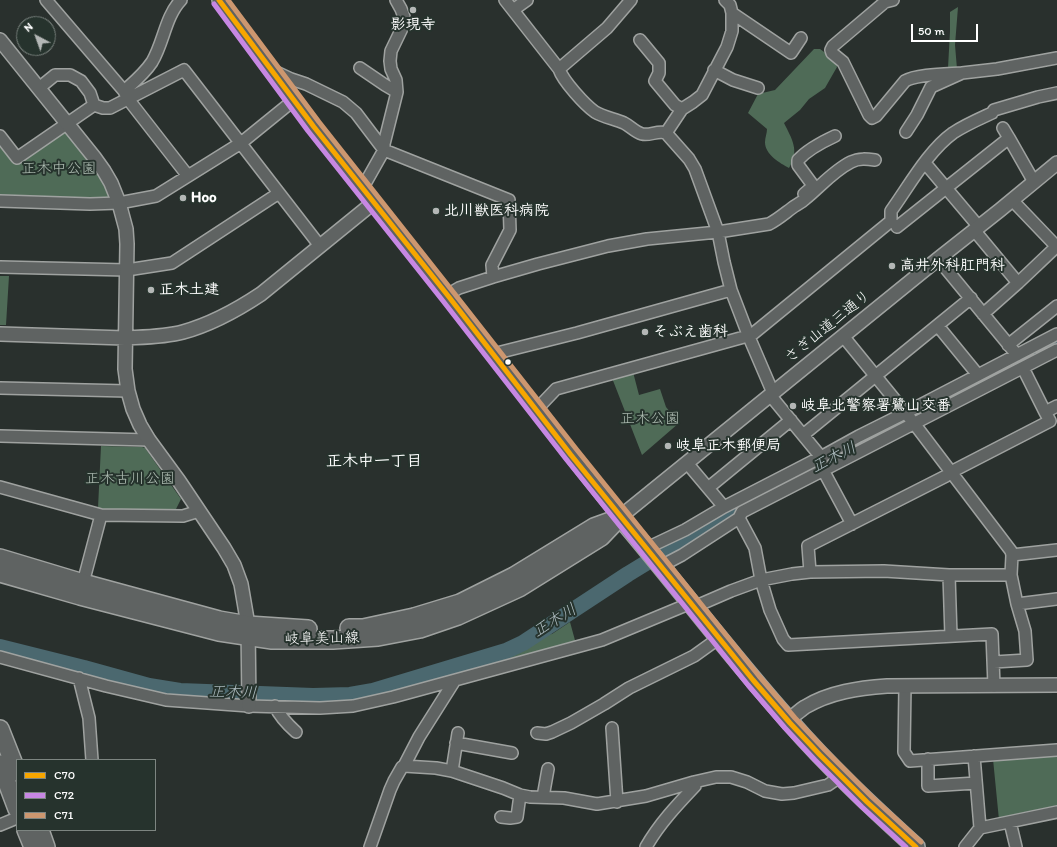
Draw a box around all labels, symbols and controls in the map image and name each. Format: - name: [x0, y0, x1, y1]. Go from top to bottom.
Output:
- marker: 影現寺: [408, 5, 418, 15]
- north arrow: [16, 16, 56, 56]
- place label: 影現寺: [391, 16, 435, 34]
- scale bar: [913, 16, 980, 42]
- text: N: [21, 20, 36, 35]
- text: 50 m: [918, 24, 944, 38]
- park label: 正木中公園: [22, 160, 96, 178]
- place label: Hoo: [191, 189, 217, 207]
- marker: Hoo: [178, 193, 188, 203]
- place label: 北川獣医科病院: [444, 202, 549, 220]
- marker: 北川獣医科病院: [431, 206, 441, 216]
- place label: 高井外科肛門科: [900, 257, 1005, 275]
- marker: 高井外科肛門科: [887, 261, 897, 271]
- place label: 正木土建: [159, 281, 219, 299]
- marker: 正木土建: [146, 285, 156, 295]
- street label: さぎ山道三通り: [782, 287, 874, 367]
- place label: そぶえ歯科: [653, 323, 728, 341]
- marker: そぶえ歯科: [640, 327, 650, 337]
- unlabelled marker: [503, 357, 513, 367]
- place label: 岐阜北警察署鷺山交番: [801, 397, 951, 415]
- marker: 岐阜北警察署鷺山交番: [788, 401, 798, 411]
- park label: 正木公園: [620, 410, 680, 428]
- place label: 岐阜正木郵便局: [676, 437, 781, 455]
- water label: 正木川: [808, 439, 860, 477]
- marker: 岐阜正木郵便局: [663, 441, 673, 451]
- district label: 正木中一丁目: [326, 452, 422, 472]
- park label: 正木古川公園: [85, 470, 175, 488]
- water label: 正木川: [530, 600, 580, 642]
- street label: 岐阜美山線: [284, 629, 360, 649]
- water label: 正木川: [209, 683, 257, 703]
- legend: [16, 759, 156, 831]
- text: C70: [54, 768, 75, 782]
- text: C72: [54, 788, 74, 802]
- text: C71: [54, 808, 73, 822]

